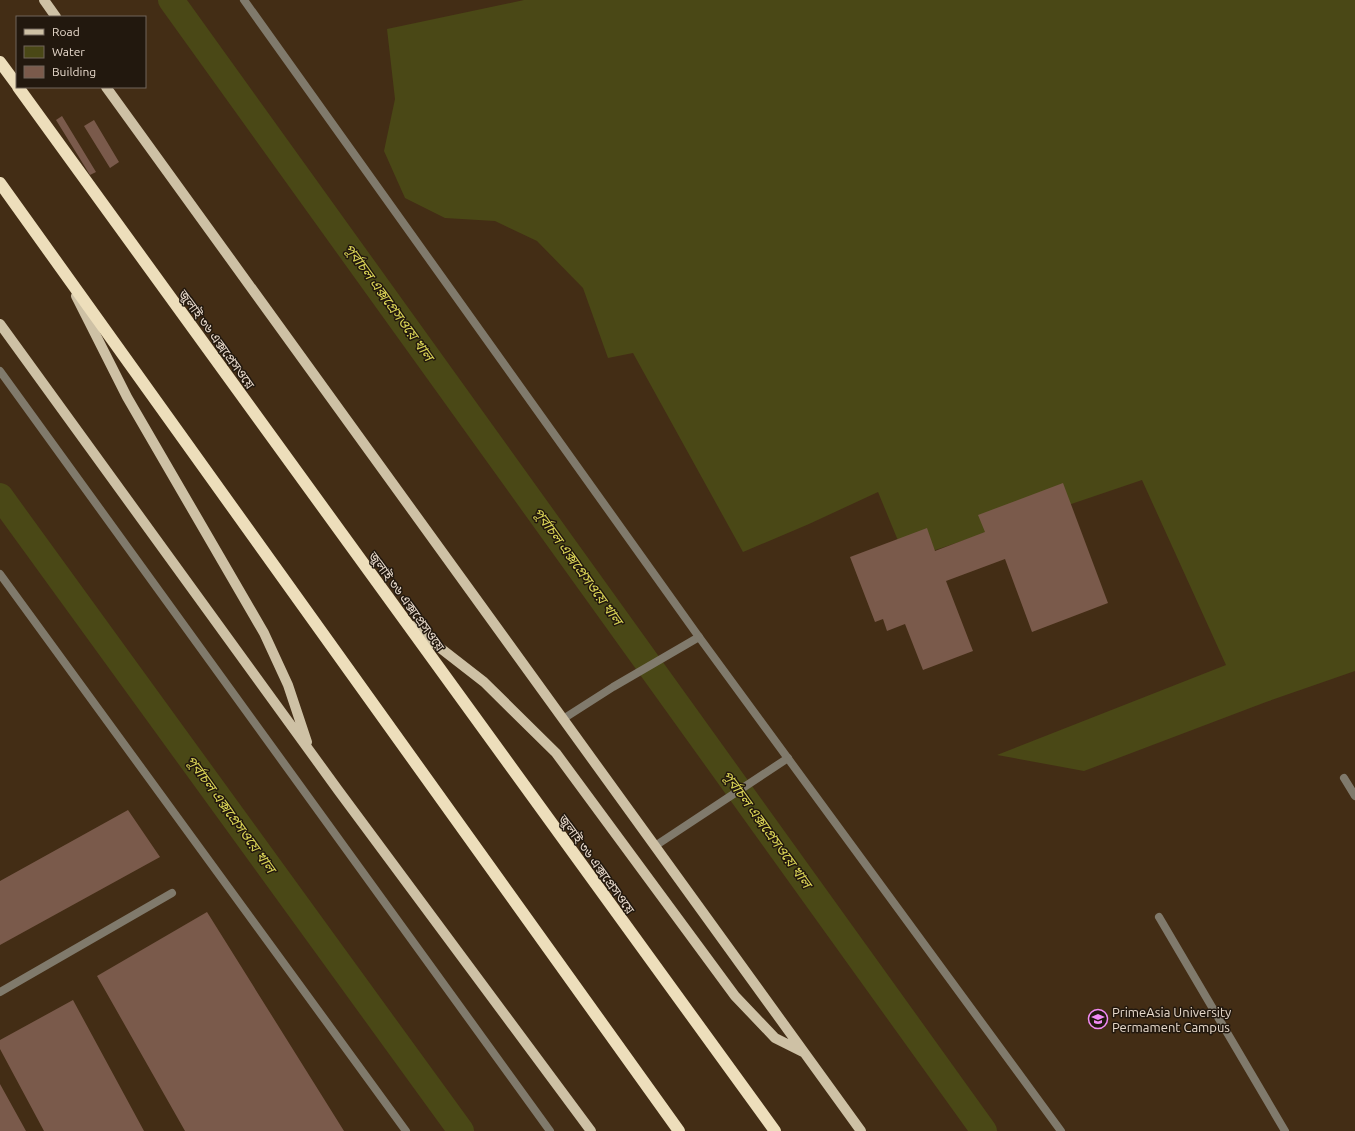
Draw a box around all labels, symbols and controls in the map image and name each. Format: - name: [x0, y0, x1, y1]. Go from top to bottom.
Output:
- legend: [16, 16, 146, 88]
- text: Road: [52, 25, 80, 38]
- text: Water: [52, 45, 85, 58]
- text: Building: [52, 65, 96, 78]
- water label: পূর্বাচল এক্সপ্রেসওয়ে খাল: [340, 240, 439, 367]
- street label: জুলাই ৩৬ এক্সপ্রেসওয়ে: [175, 286, 258, 392]
- water label: পূর্বাচল এক্সপ্রেসওয়ে খাল: [529, 504, 628, 631]
- street label: জুলাই ৩৬ এক্সপ্রেসওয়ে: [365, 548, 448, 654]
- water label: পূর্বাচল এক্সপ্রেসওয়ে খাল: [182, 752, 281, 879]
- water label: পূর্বাচল এক্সপ্রেসওয়ে খাল: [718, 767, 817, 894]
- street label: জুলাই ৩৬ এক্সপ্রেসওয়ে: [555, 811, 638, 917]
- place label: PrimeAsia University Permament Campus: [1112, 1005, 1231, 1034]
- school or university icon: PrimeAsia University Permament Campus: [1087, 1008, 1109, 1030]

